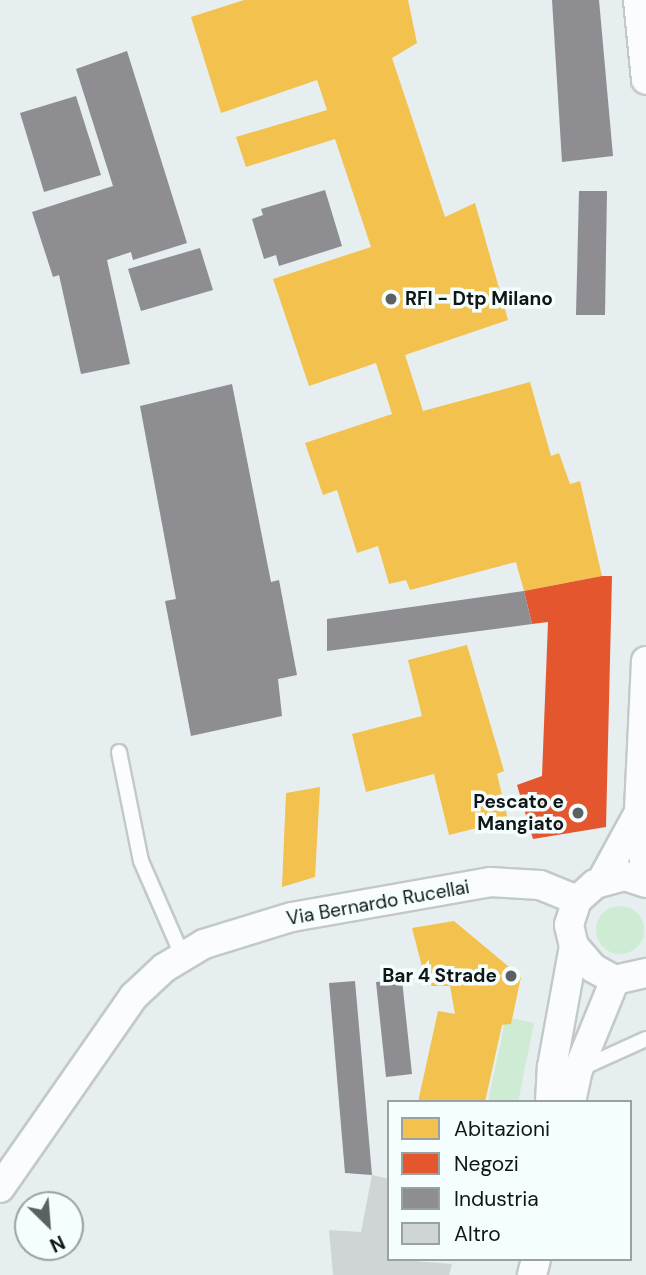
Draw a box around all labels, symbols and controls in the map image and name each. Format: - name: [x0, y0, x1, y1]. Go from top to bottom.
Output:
- place label: RFI - Dtp Milano: [405, 288, 553, 310]
- marker: RFI - Dtp Milano: [383, 291, 399, 307]
- place label: Pescato e Mangiato: [473, 791, 564, 835]
- marker: Pescato e Mangiato: [570, 805, 586, 821]
- street label: Via Bernardo Rucellai: [285, 876, 471, 930]
- place label: Bar 4 Strade: [382, 965, 497, 987]
- marker: Bar 4 Strade: [503, 968, 519, 984]
- legend: [387, 1100, 632, 1261]
- text: Abitazioni: [454, 1115, 550, 1143]
- text: Negozi: [454, 1150, 519, 1178]
- text: Industria: [454, 1185, 539, 1213]
- north arrow: [14, 1191, 84, 1261]
- text: Altro: [454, 1220, 501, 1248]
- text: N: [46, 1229, 69, 1258]

